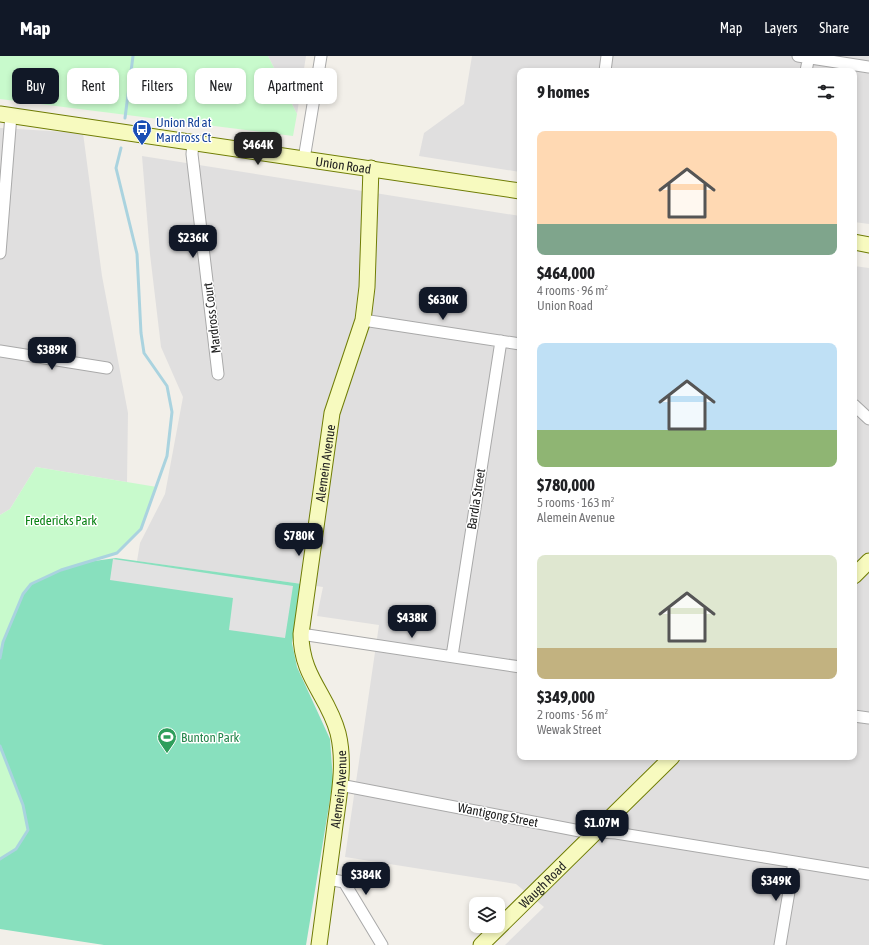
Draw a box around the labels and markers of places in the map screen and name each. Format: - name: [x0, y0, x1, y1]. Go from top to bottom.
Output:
- place label: Union Rd at Mardross Ct: [156, 115, 212, 145]
- bus stop icon: Union Rd at Mardross Ct: [131, 118, 153, 146]
- pin: $464K: [230, 132, 286, 166]
- pin: $236K: [165, 225, 221, 259]
- pin: $630K: [415, 287, 471, 321]
- pin: $389K: [24, 337, 80, 371]
- pin: $780K: [271, 523, 327, 557]
- pin: $438K: [384, 605, 440, 639]
- sports icon: Bunton Park: [156, 726, 178, 754]
- place label: Bunton Park: [181, 730, 240, 745]
- pin: $1.07M: [569, 810, 635, 844]
- pin: $384K: [338, 862, 394, 896]
- pin: $349K: [748, 868, 804, 902]

